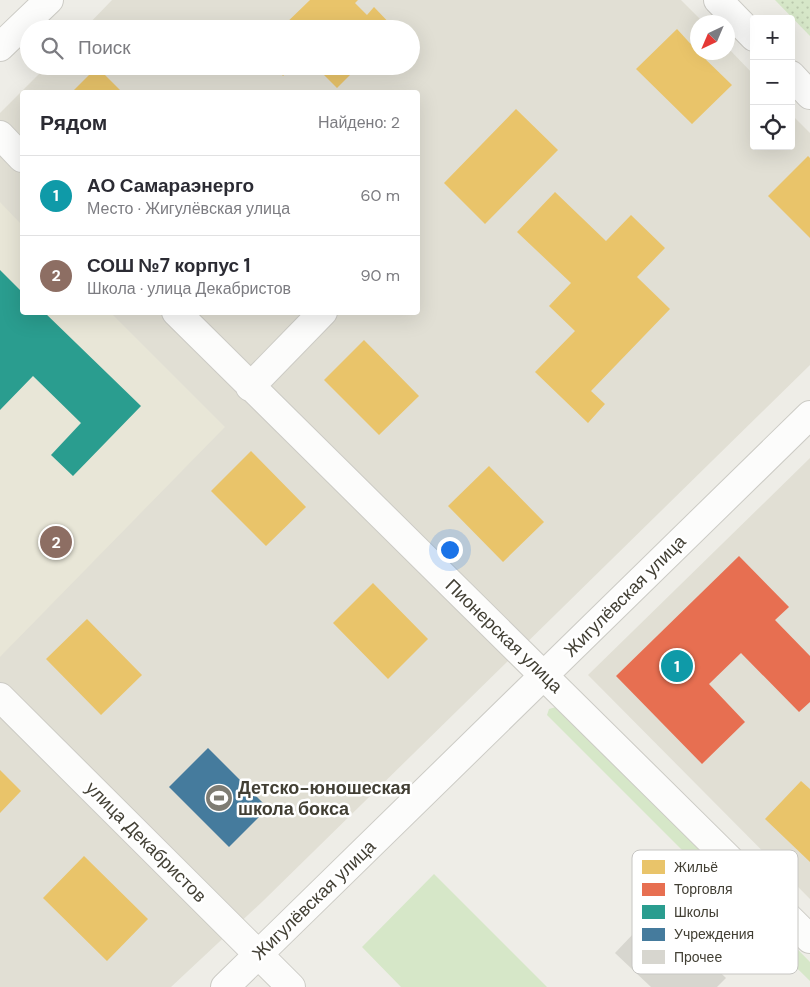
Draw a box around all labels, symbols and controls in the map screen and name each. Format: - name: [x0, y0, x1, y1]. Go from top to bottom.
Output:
- north arrow: [690, 15, 735, 60]
- map controls: [750, 15, 795, 150]
- button: +: [750, 15, 795, 60]
- search box: [20, 20, 420, 75]
- icon: search: [38, 34, 66, 62]
- text: Поиск: [78, 35, 131, 60]
- button: −: [750, 60, 795, 105]
- button: locate: [750, 105, 795, 150]
- text: Рядом: [40, 109, 107, 137]
- text: Найдено: 2: [318, 112, 400, 133]
- text: АО Самараэнерго: [87, 173, 254, 198]
- text: 1: [53, 185, 59, 206]
- text: 60 m: [360, 185, 400, 206]
- text: Место · Жигулёвская улица: [87, 198, 290, 219]
- text: СОШ №7 корпус 1: [87, 253, 250, 278]
- text: 2: [51, 265, 61, 286]
- text: 90 m: [360, 265, 400, 286]
- text: Школа · улица Декабристов: [87, 278, 291, 299]
- pin: 2: [40, 523, 72, 561]
- street label: Жигулёвская улица: [559, 529, 692, 662]
- your location: [437, 537, 463, 563]
- street label: Пионерская улица: [440, 574, 569, 699]
- pin: 1: [661, 647, 693, 685]
- street label: улица Декабристов: [80, 776, 212, 908]
- place label: Детско-юношеская школа бокса: [238, 776, 411, 821]
- sports icon: Детско-юношеская школа бокса: [204, 783, 234, 813]
- street label: Жигулёвская улица: [247, 834, 382, 965]
- legend: [632, 850, 798, 974]
- text: Жильё: [674, 858, 718, 876]
- text: Торговля: [674, 880, 732, 898]
- text: Школы: [674, 903, 719, 921]
- text: Учреждения: [674, 925, 754, 943]
- text: Прочее: [674, 948, 722, 966]

